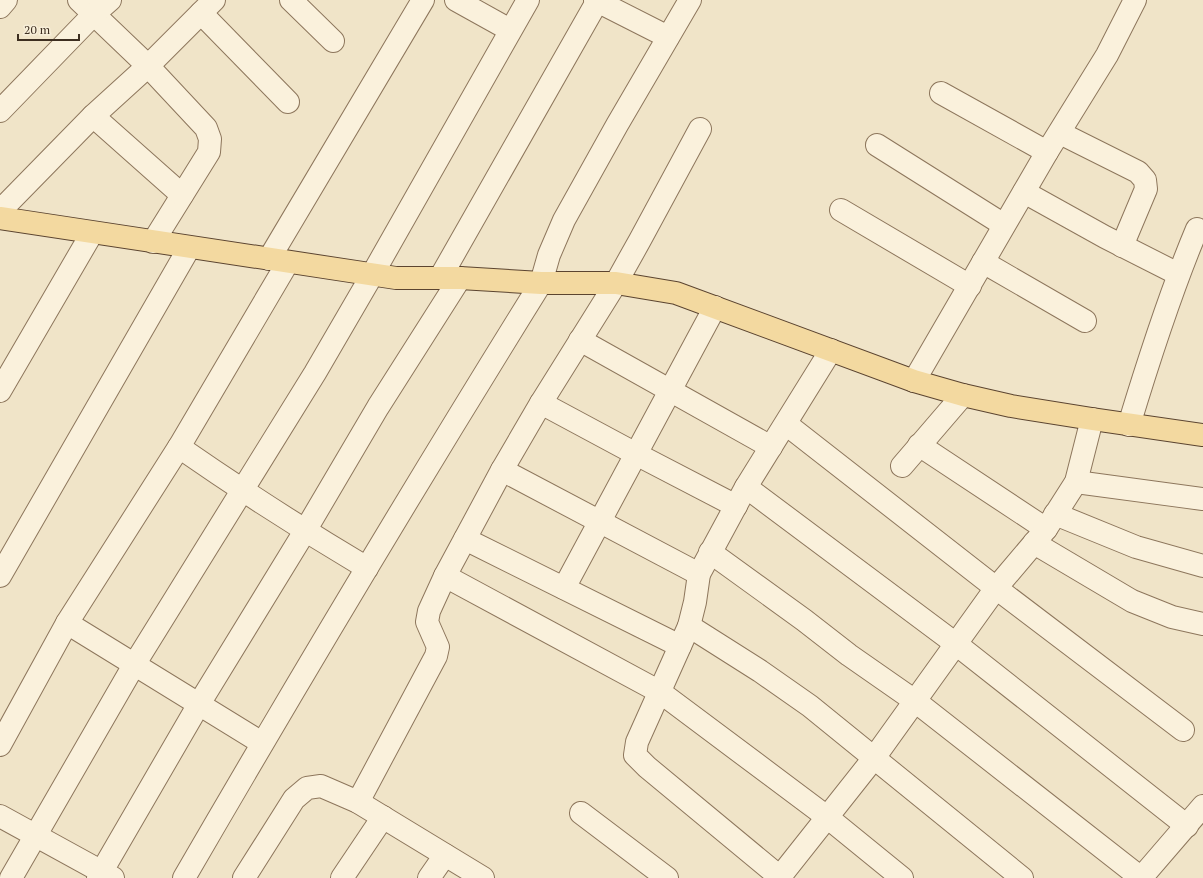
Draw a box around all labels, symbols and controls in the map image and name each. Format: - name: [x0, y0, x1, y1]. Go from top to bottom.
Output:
- scale bar: [18, 16, 79, 42]
- text: 20 m: [24, 22, 51, 37]

